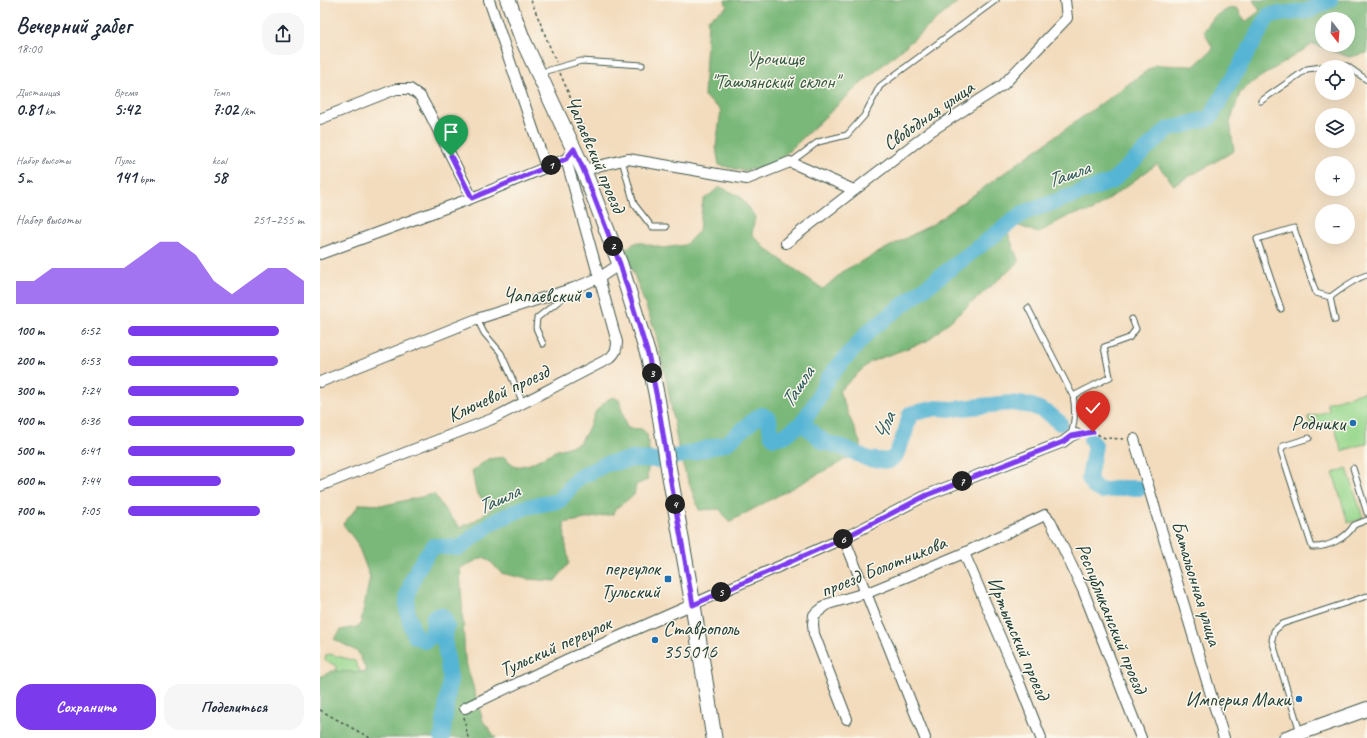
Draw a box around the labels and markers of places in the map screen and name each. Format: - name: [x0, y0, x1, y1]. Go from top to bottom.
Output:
- pin: [434, 115, 468, 156]
- pin: 1: [541, 155, 561, 175]
- pin: 2: [603, 236, 623, 256]
- place label: Чапаевский: [503, 283, 583, 308]
- marker: Чапаевский: [584, 290, 594, 300]
- pin: 3: [642, 363, 662, 383]
- pin: [1076, 391, 1110, 432]
- place label: Родники: [1291, 411, 1347, 436]
- marker: Родники: [1348, 418, 1358, 428]
- pin: 7: [952, 471, 972, 491]
- pin: 4: [665, 494, 685, 514]
- pin: 6: [833, 529, 853, 549]
- place label: переулок Тульский: [601, 556, 662, 604]
- marker: переулок Тульский: [663, 574, 673, 584]
- pin: 5: [711, 582, 731, 602]
- place label: Ставрополь 355016: [663, 616, 740, 664]
- marker: Ставрополь 355016: [650, 635, 660, 645]
- place label: Империя Маки: [1186, 687, 1292, 712]
- marker: Империя Маки: [1294, 694, 1304, 704]

